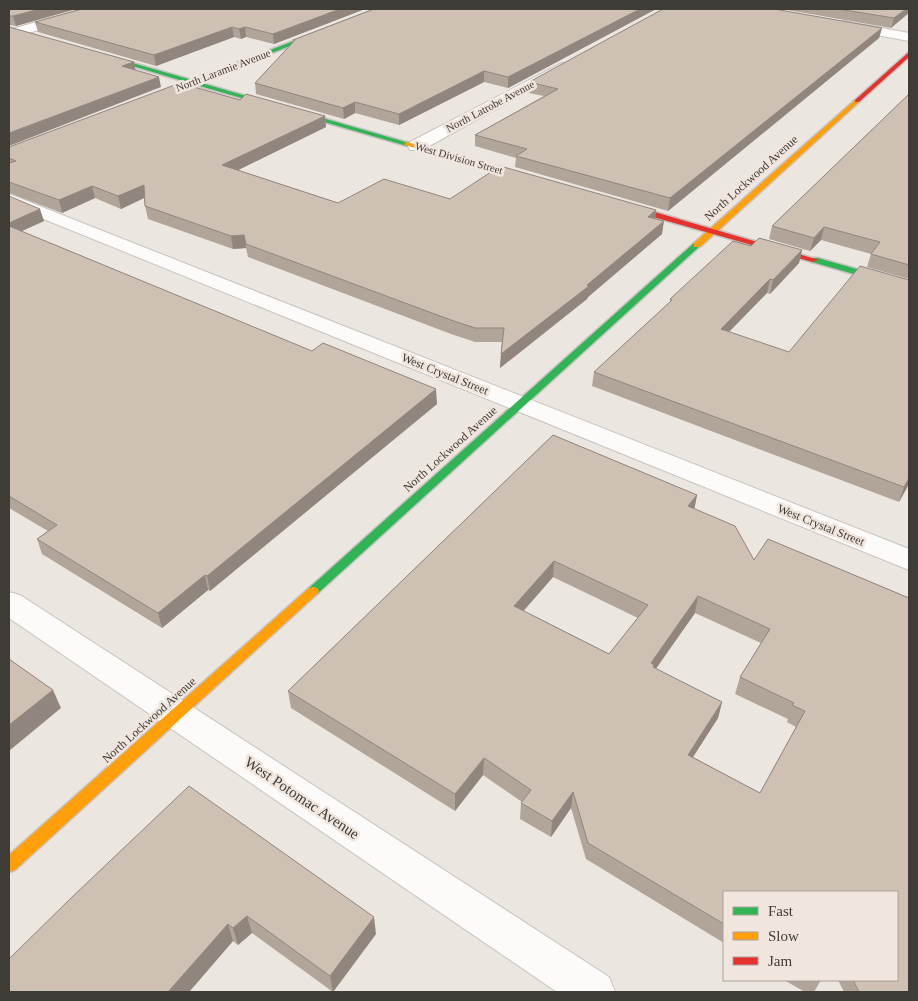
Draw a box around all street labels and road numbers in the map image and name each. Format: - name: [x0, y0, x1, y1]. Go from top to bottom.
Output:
- street label: North Laramie Avenue: [174, 46, 272, 94]
- street label: North Latrobe Avenue: [444, 78, 536, 134]
- street label: North Lockwood Avenue: [701, 132, 801, 224]
- street label: West Division Street: [414, 140, 504, 176]
- street label: West Crystal Street: [400, 350, 491, 398]
- street label: North Lockwood Avenue: [400, 403, 500, 495]
- street label: West Crystal Street: [776, 501, 867, 549]
- street label: North Lockwood Avenue: [99, 674, 199, 766]
- street label: West Potomac Avenue: [242, 754, 362, 842]

